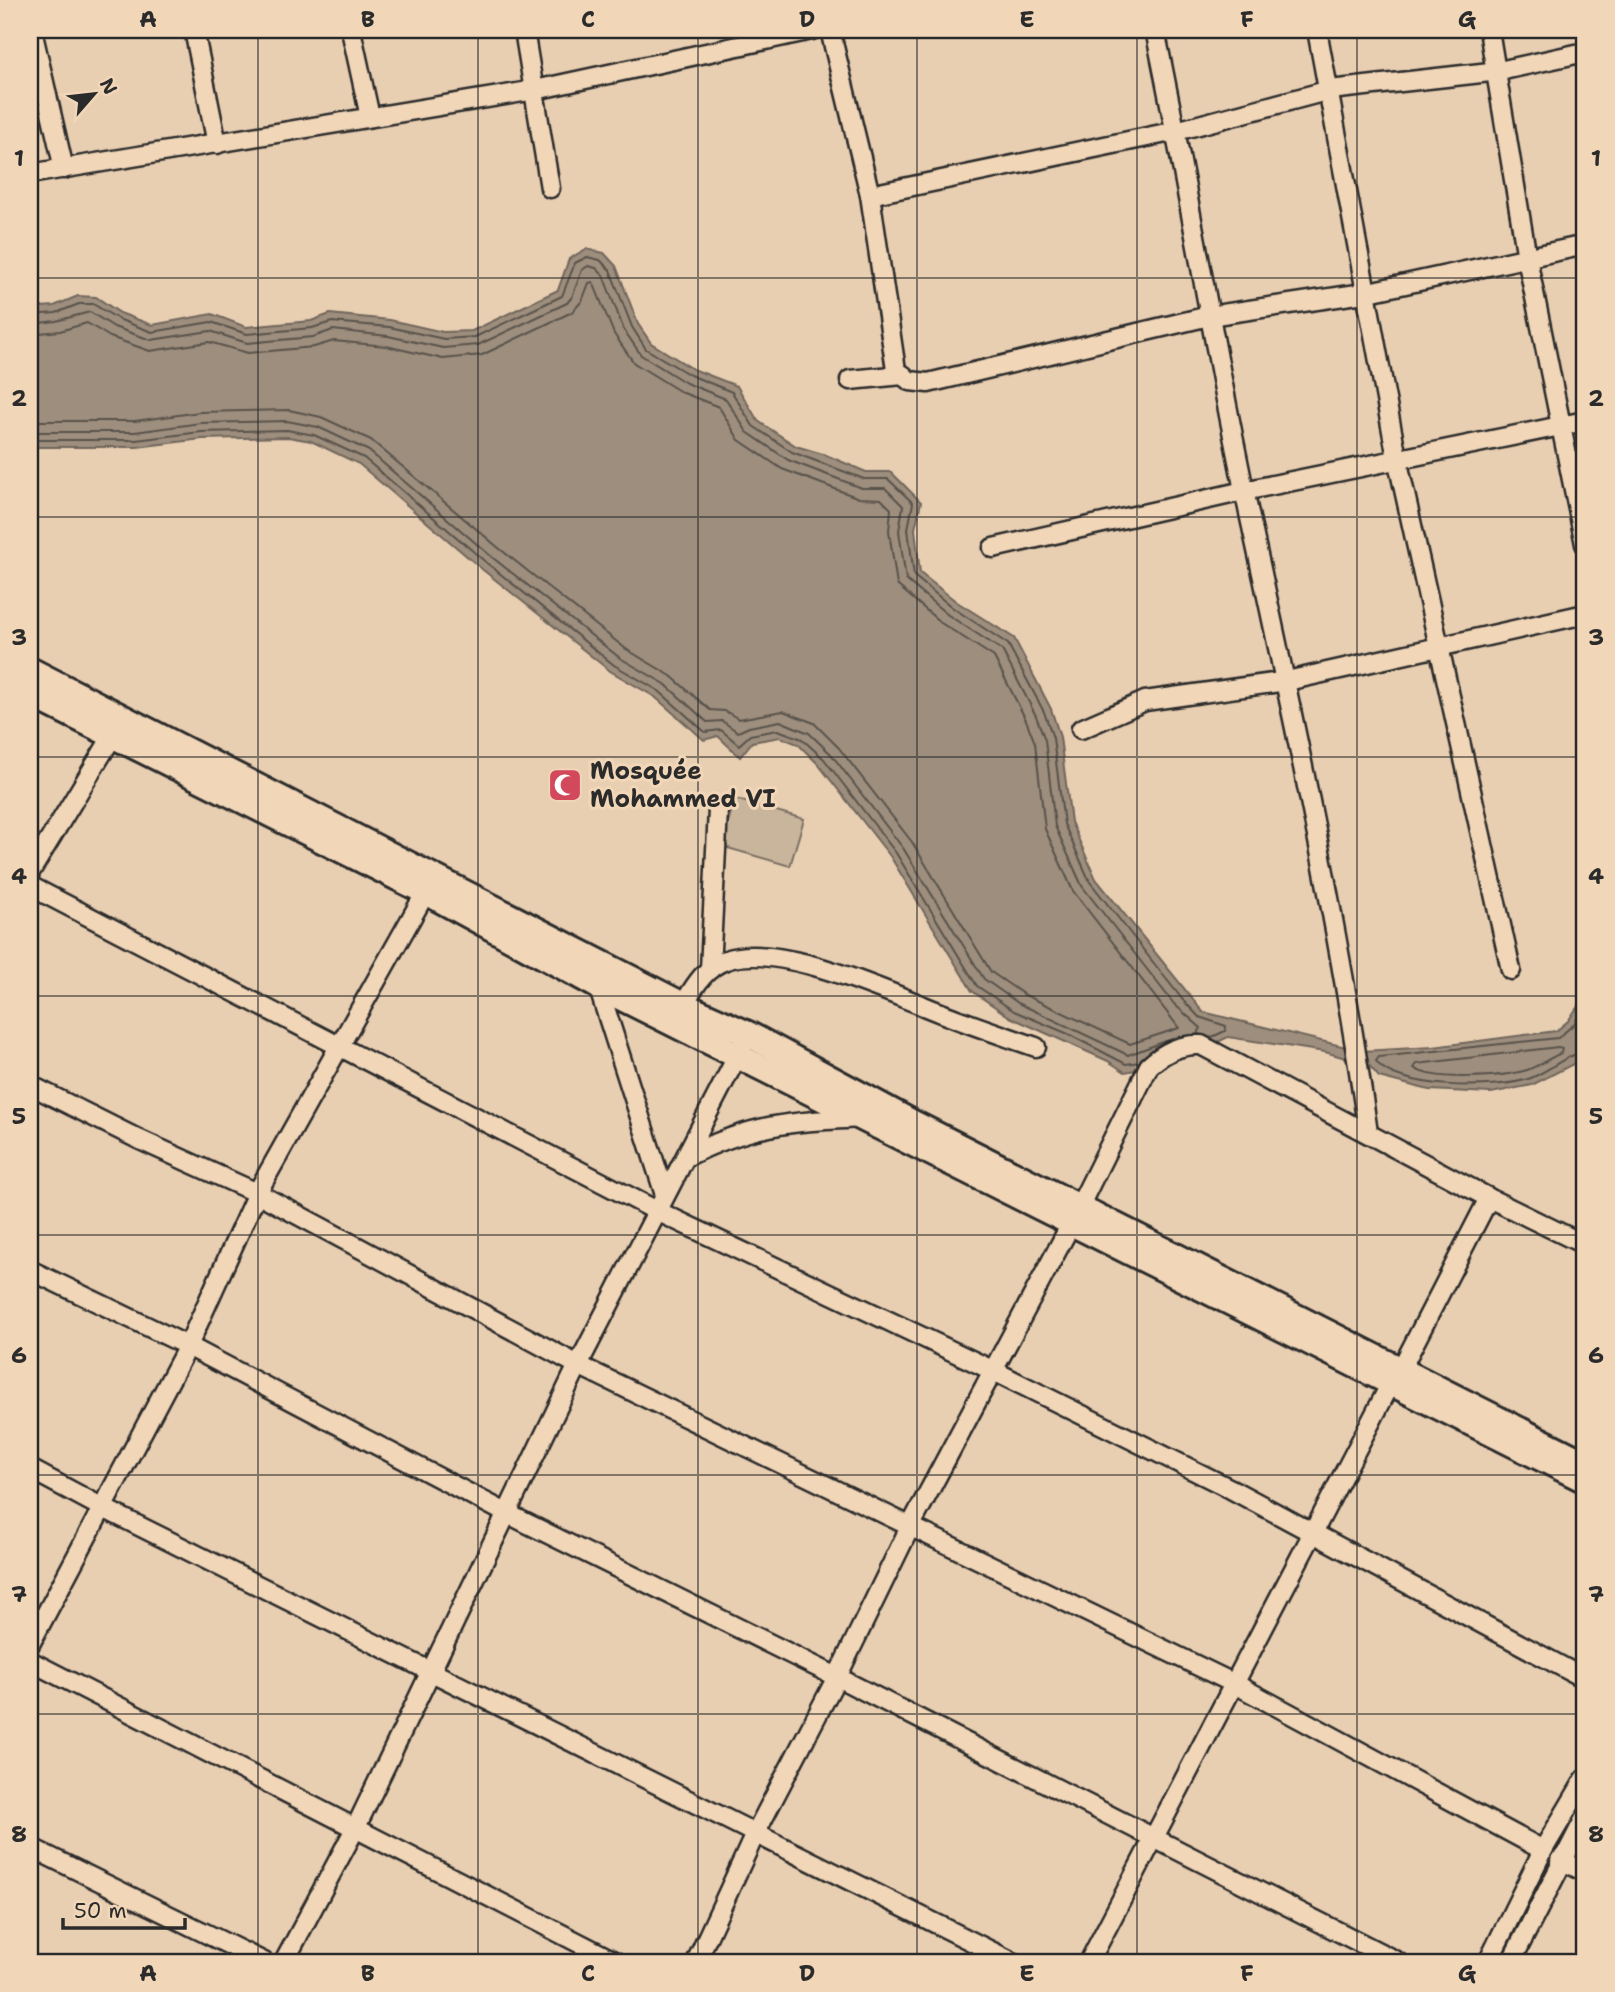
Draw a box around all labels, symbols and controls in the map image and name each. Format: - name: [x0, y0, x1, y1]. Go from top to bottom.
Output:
- text: A: [139, 4, 157, 34]
- text: B: [361, 4, 375, 34]
- text: C: [581, 4, 595, 34]
- text: D: [799, 4, 815, 34]
- text: E: [1019, 4, 1035, 34]
- text: F: [1240, 4, 1254, 34]
- text: G: [1458, 4, 1477, 34]
- north arrow: [60, 60, 130, 130]
- text: N: [94, 74, 123, 99]
- text: 1: [14, 143, 24, 173]
- text: 1: [1591, 143, 1601, 173]
- text: 2: [11, 383, 27, 413]
- text: 2: [1588, 383, 1604, 413]
- text: 3: [11, 622, 27, 652]
- text: 3: [1588, 622, 1604, 652]
- place label: Mosquée Mohammed VI: [590, 755, 776, 815]
- mosque icon: Mosquée Mohammed VI: [546, 766, 584, 804]
- text: 4: [11, 861, 27, 891]
- text: 4: [1588, 861, 1604, 891]
- text: 5: [12, 1101, 26, 1131]
- text: 5: [1589, 1101, 1603, 1131]
- text: 6: [11, 1340, 27, 1370]
- text: 6: [1588, 1340, 1604, 1370]
- text: 7: [11, 1579, 27, 1609]
- text: 7: [1588, 1579, 1604, 1609]
- text: 8: [11, 1819, 27, 1849]
- text: 8: [1588, 1819, 1604, 1849]
- scale bar: [63, 1887, 186, 1931]
- text: 50 m: [74, 1897, 127, 1925]
- text: A: [139, 1958, 157, 1988]
- text: B: [361, 1958, 375, 1988]
- text: C: [581, 1958, 595, 1988]
- text: D: [799, 1958, 815, 1988]
- text: E: [1019, 1958, 1035, 1988]
- text: F: [1240, 1958, 1254, 1988]
- text: G: [1458, 1958, 1477, 1988]

